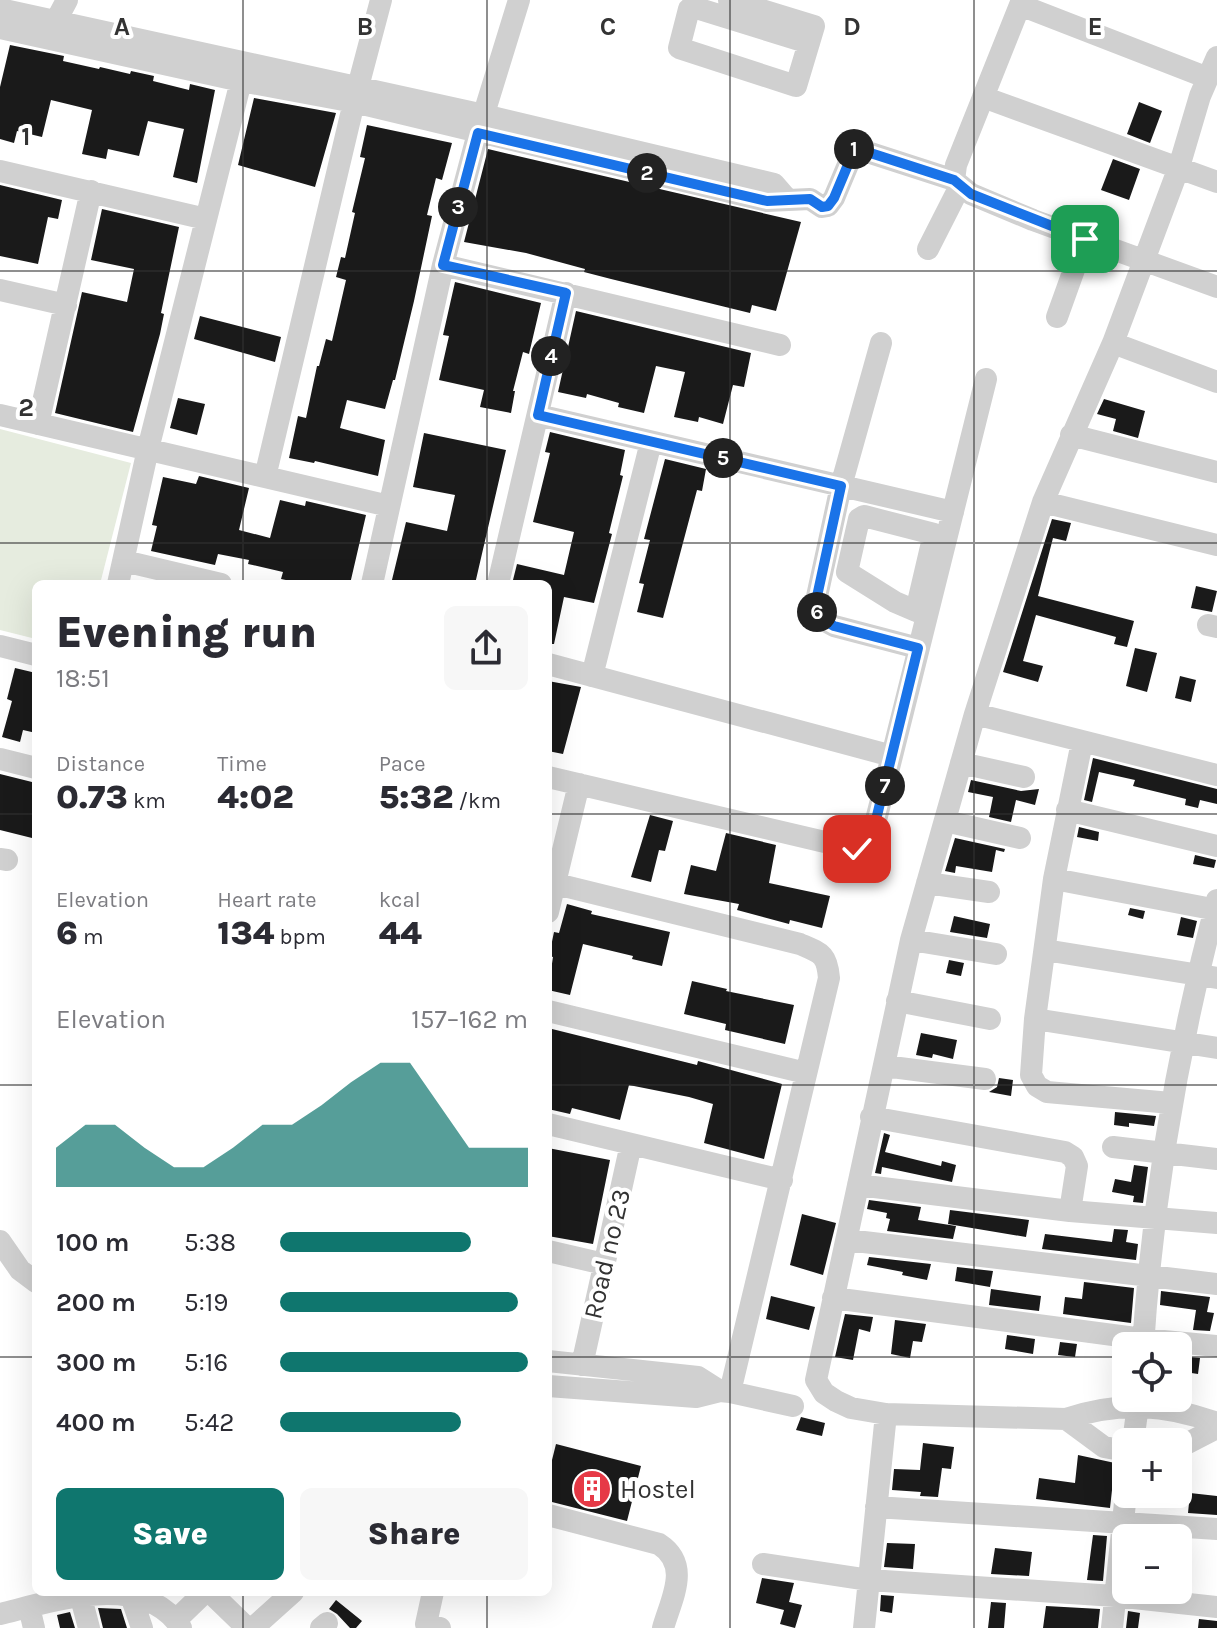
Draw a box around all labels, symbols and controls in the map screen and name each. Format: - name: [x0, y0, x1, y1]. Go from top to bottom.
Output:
- text: A: [114, 11, 130, 42]
- text: B: [357, 11, 373, 42]
- text: C: [600, 11, 616, 42]
- text: D: [843, 11, 861, 42]
- text: E: [1087, 11, 1103, 42]
- text: 1: [21, 121, 31, 152]
- pin: 1: [834, 129, 874, 169]
- text: 1: [850, 136, 858, 162]
- pin: 2: [627, 153, 667, 193]
- text: 2: [640, 160, 654, 186]
- pin: 3: [438, 187, 478, 227]
- text: 3: [451, 194, 465, 220]
- pin: [1051, 205, 1119, 273]
- icon: arrive: [1063, 217, 1107, 261]
- pin: 4: [531, 336, 571, 376]
- text: 4: [544, 343, 558, 369]
- text: 2: [18, 392, 34, 423]
- pin: 5: [703, 438, 743, 478]
- text: 5: [717, 445, 729, 471]
- pin: 6: [797, 592, 837, 632]
- text: 6: [810, 599, 824, 625]
- button: share: [444, 606, 528, 690]
- text: Evening run: [56, 607, 317, 658]
- text: 18:51: [56, 663, 110, 694]
- text: Distance: [56, 751, 145, 777]
- text: Time: [217, 751, 267, 777]
- text: Pace: [379, 751, 426, 777]
- pin: 7: [865, 766, 905, 806]
- text: 7: [880, 773, 890, 799]
- text: 0.73: [56, 777, 128, 817]
- text: 4:02: [217, 777, 294, 817]
- text: 5:32: [379, 777, 453, 817]
- text: km: [128, 788, 166, 814]
- text: /km: [453, 788, 501, 814]
- pin: [823, 815, 891, 883]
- icon: check: [835, 827, 879, 871]
- text: Elevation: [56, 887, 149, 913]
- text: Heart rate: [217, 887, 317, 913]
- text: kcal: [379, 887, 421, 913]
- text: 6: [56, 913, 78, 953]
- text: 134: [217, 913, 274, 953]
- text: 44: [379, 913, 422, 953]
- text: m: [78, 924, 104, 950]
- text: bpm: [274, 924, 326, 950]
- text: Elevation: [56, 1004, 166, 1035]
- text: 157–162 m: [411, 1004, 528, 1035]
- street label: Road no 23: [577, 1186, 637, 1322]
- text: 100 m: [56, 1227, 129, 1258]
- text: 5:38: [184, 1227, 236, 1258]
- text: 200 m: [56, 1287, 136, 1318]
- text: 5:19: [184, 1287, 228, 1318]
- map controls: [1112, 1332, 1192, 1604]
- button: locate: [1112, 1332, 1192, 1412]
- text: 300 m: [56, 1347, 136, 1378]
- text: 5:16: [184, 1347, 228, 1378]
- text: 400 m: [56, 1407, 136, 1438]
- text: 5:42: [184, 1407, 234, 1438]
- button: +: [1112, 1428, 1192, 1508]
- building icon: Hostel: [571, 1468, 613, 1510]
- place label: Hostel: [620, 1474, 696, 1505]
- button: Save: [56, 1488, 284, 1580]
- button: Share: [300, 1488, 528, 1580]
- button: −: [1112, 1524, 1192, 1604]

